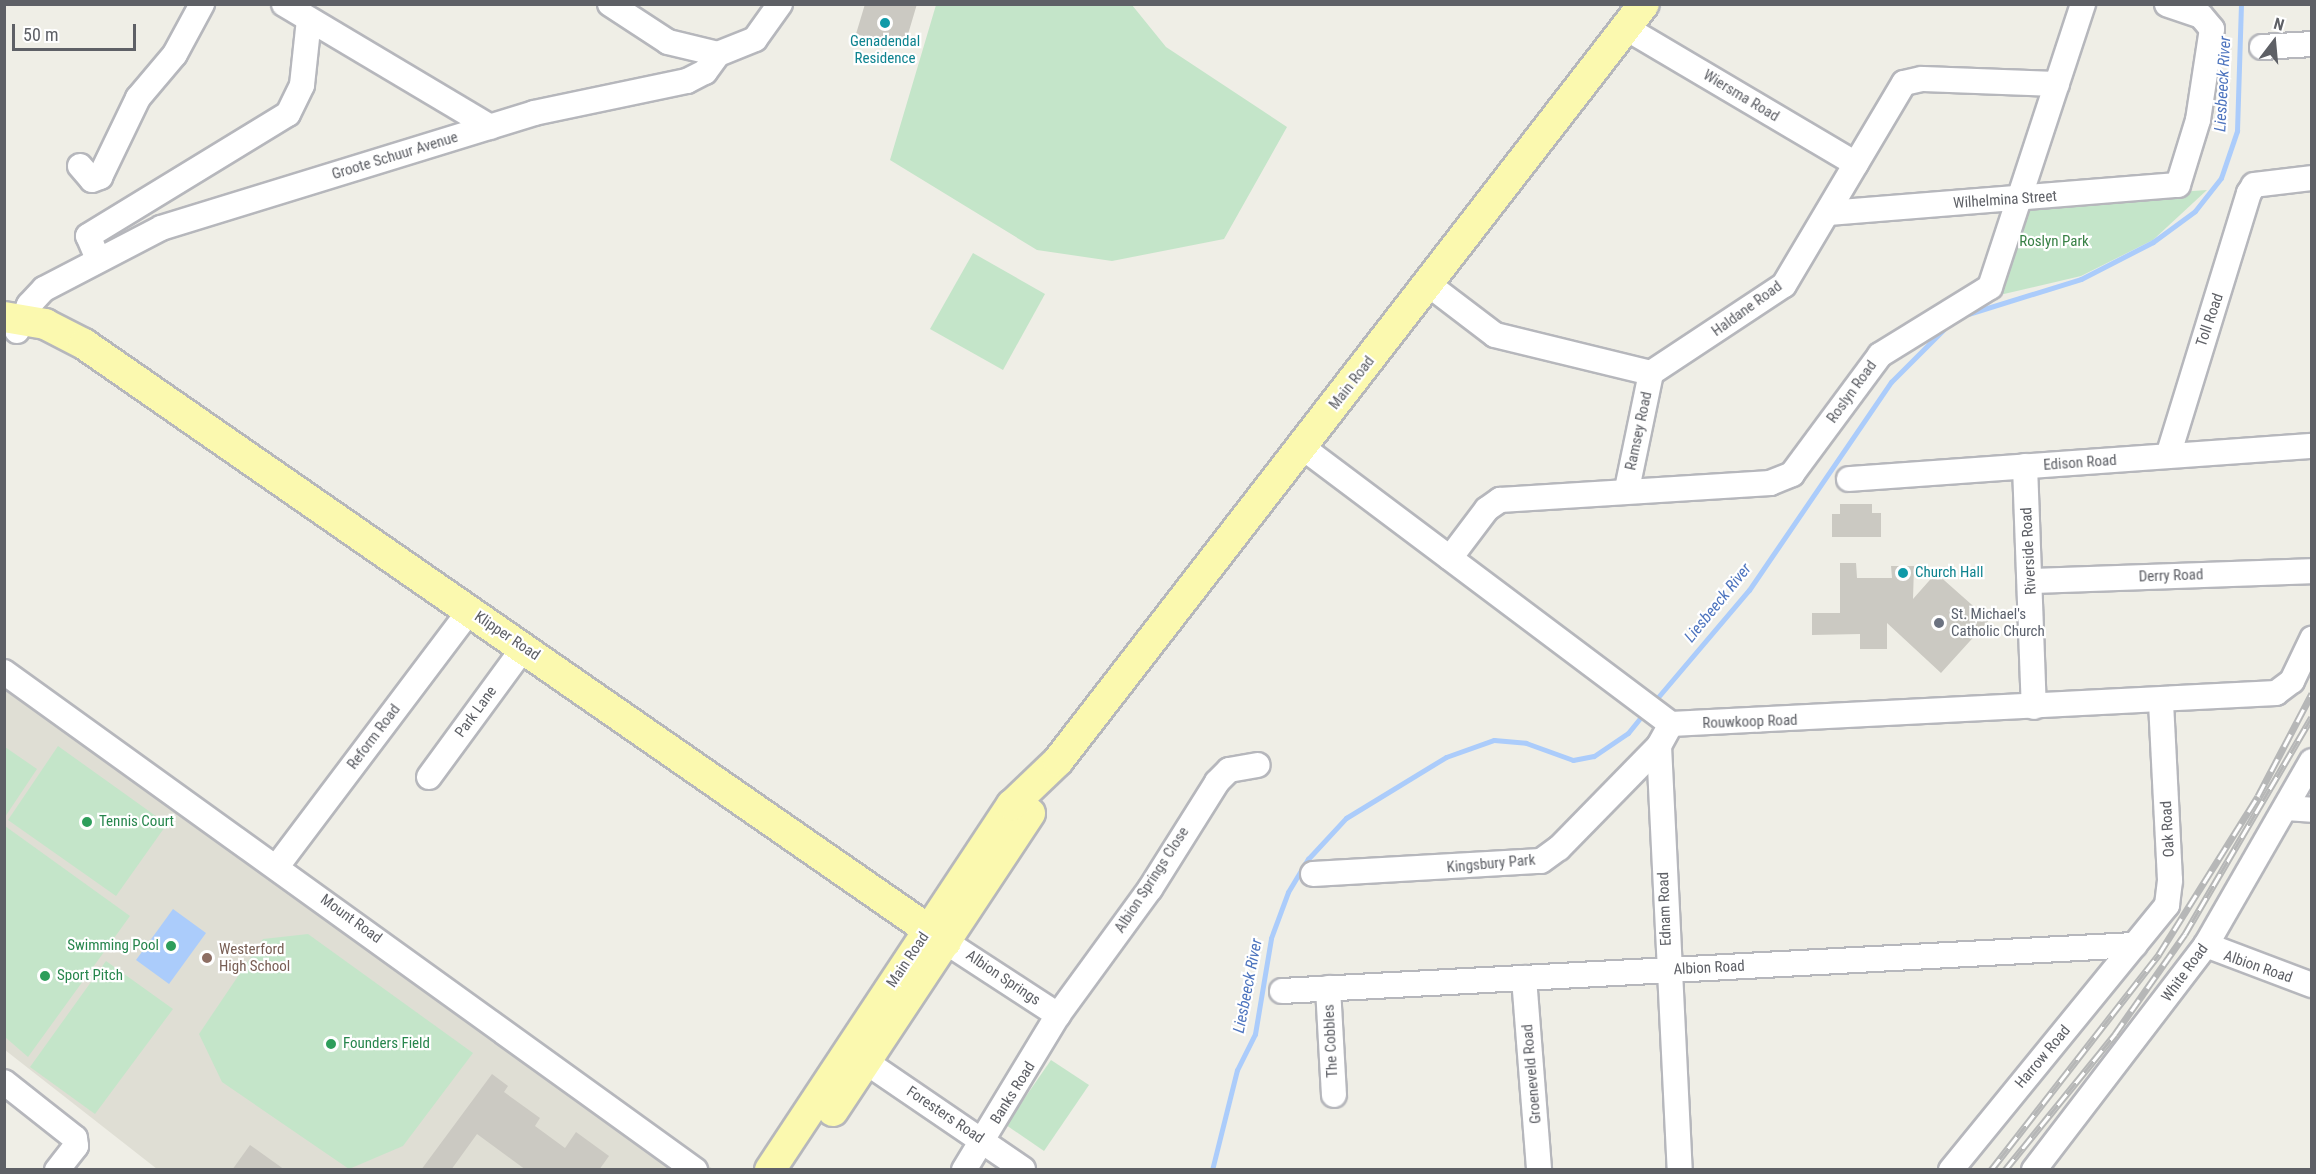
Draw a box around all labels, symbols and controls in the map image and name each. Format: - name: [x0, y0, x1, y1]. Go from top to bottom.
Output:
- scale bar: [15, 12, 140, 50]
- north arrow: [2244, 12, 2304, 72]
- text: N: [2272, 14, 2286, 35]
- marker: Genadendal Residence: [878, 16, 892, 30]
- text: 50 m: [23, 24, 58, 45]
- place label: Genadendal Residence: [850, 32, 920, 67]
- water label: Liesbeeck River: [2211, 36, 2235, 132]
- street label: Wiersma Road: [1700, 66, 1782, 126]
- street label: Groote Schuur Avenue: [330, 128, 460, 184]
- street label: Wilhelmina Street: [1953, 187, 2057, 213]
- park label: Roslyn Park: [2019, 233, 2089, 251]
- street label: Haldane Road: [1708, 277, 1786, 341]
- street label: Toll Road: [2193, 291, 2227, 349]
- street label: Main Road: [1326, 353, 1378, 413]
- street label: Roslyn Road: [1823, 357, 1881, 427]
- street label: Ramsey Road: [1622, 390, 1656, 472]
- street label: Edison Road: [2043, 451, 2117, 475]
- street label: Riverside Road: [2018, 507, 2040, 595]
- water label: Liesbeeck River: [1680, 560, 1756, 646]
- place label: Church Hall: [1915, 564, 1983, 582]
- marker: Church Hall: [1896, 566, 1910, 580]
- street label: Derry Road: [2138, 566, 2204, 586]
- place label: St. Michael's Catholic Church: [1951, 605, 2045, 640]
- street label: Klipper Road: [471, 608, 543, 664]
- marker: St. Michael's Catholic Church: [1932, 616, 1946, 630]
- street label: Park Lane: [451, 683, 501, 741]
- street label: Reform Road: [344, 701, 404, 773]
- street label: Rouwkoop Road: [1702, 711, 1798, 733]
- street label: Oak Road: [2158, 800, 2178, 858]
- place label: Tennis Court: [99, 813, 174, 831]
- marker: Tennis Court: [80, 815, 94, 829]
- street label: Albion Springs Close: [1111, 824, 1193, 936]
- street label: Kingsbury Park: [1446, 851, 1536, 877]
- street label: Ednam Road: [1655, 872, 1675, 946]
- street label: Mount Road: [317, 891, 385, 947]
- street label: Main Road: [883, 929, 933, 991]
- place label: Swimming Pool: [67, 937, 159, 955]
- water label: Liesbeeck River: [1229, 937, 1267, 1035]
- marker: Swimming Pool: [164, 939, 178, 953]
- place label: Westerford High School: [219, 940, 290, 975]
- street label: White Road: [2158, 941, 2212, 1005]
- street label: Albion Springs: [962, 947, 1044, 1009]
- street label: Albion Road: [2221, 947, 2295, 987]
- marker: Westerford High School: [200, 951, 214, 965]
- street label: Albion Road: [1673, 957, 1745, 979]
- place label: Sport Pitch: [57, 967, 123, 985]
- marker: Sport Pitch: [38, 969, 52, 983]
- street label: The Cobbles: [1320, 1004, 1342, 1078]
- street label: Harrow Road: [2012, 1022, 2074, 1092]
- street label: Groeneveld Road: [1519, 1023, 1545, 1125]
- place label: Founders Field: [343, 1035, 430, 1053]
- marker: Founders Field: [324, 1037, 338, 1051]
- street label: Banks Road: [987, 1059, 1039, 1127]
- street label: Foresters Road: [903, 1083, 987, 1147]

